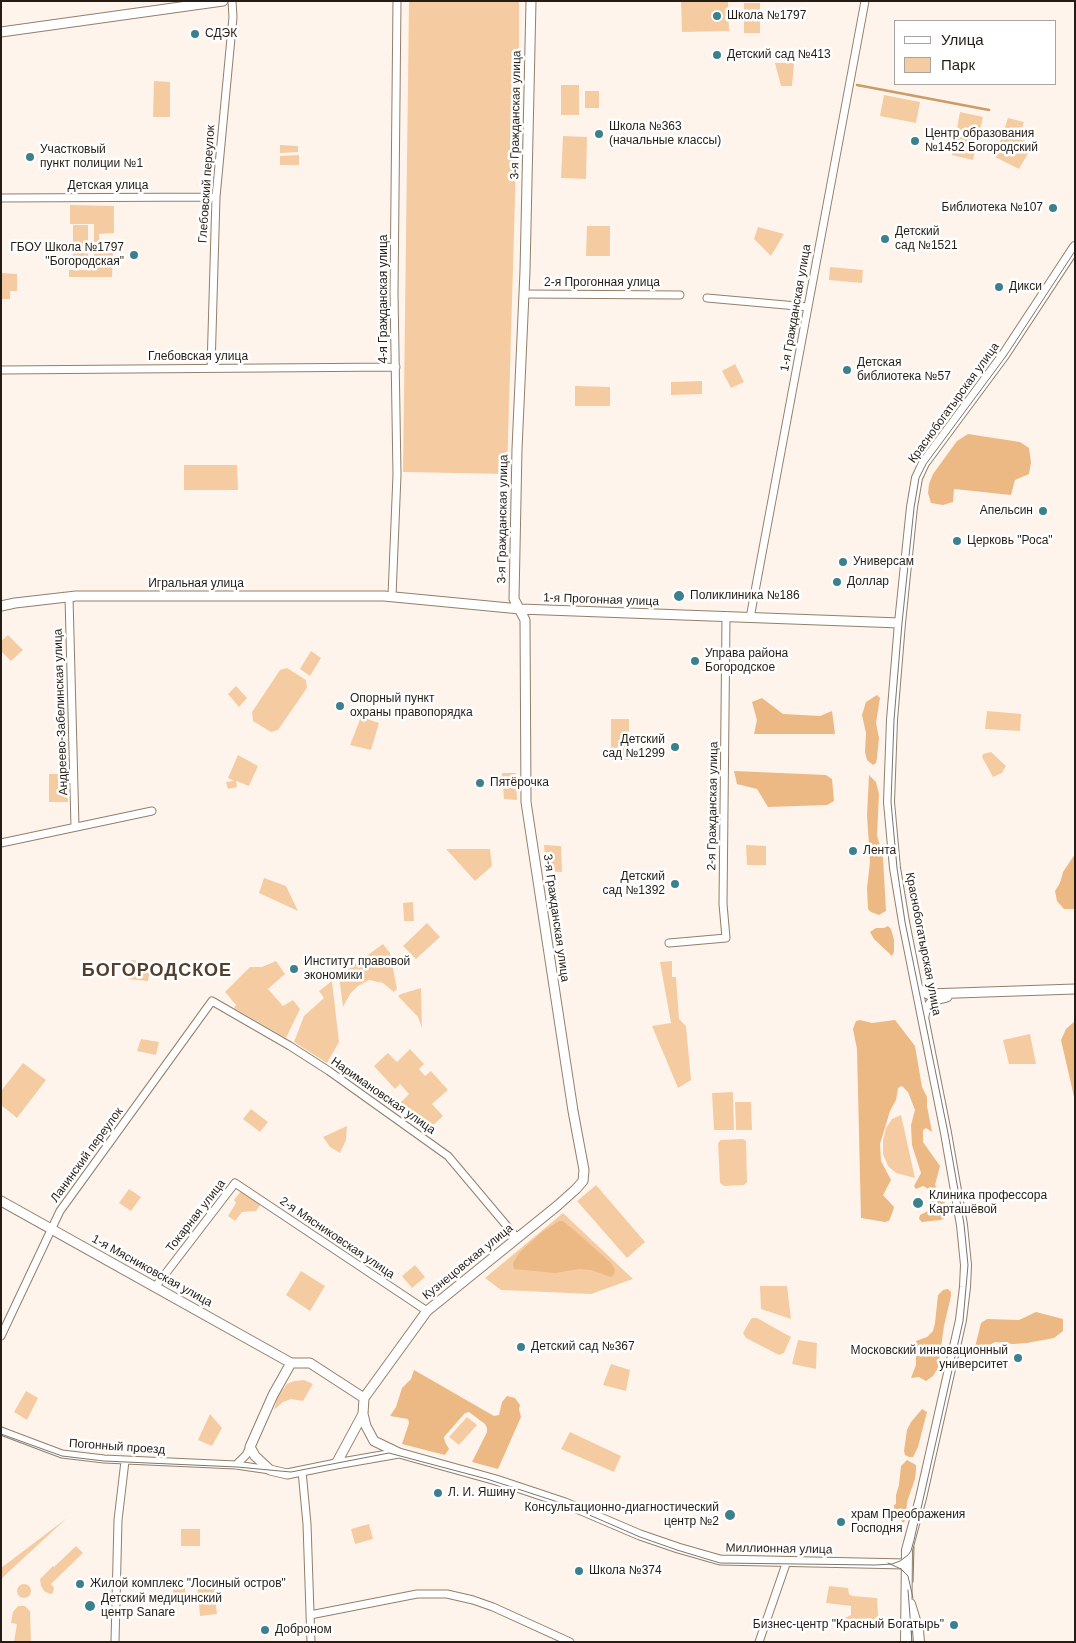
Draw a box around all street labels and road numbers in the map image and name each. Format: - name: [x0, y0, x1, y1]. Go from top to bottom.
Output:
- street label: 3-я Гражданская улица: [508, 50, 524, 180]
- street label: Глебовский переулок: [196, 124, 218, 244]
- street label: Детская улица: [68, 179, 148, 193]
- street label: 4-я Гражданская улица: [377, 234, 391, 364]
- street label: 1-я Гражданская улица: [778, 243, 814, 373]
- street label: 2-я Прогонная улица: [544, 276, 660, 290]
- street label: Краснобогатырская улица: [905, 340, 1003, 466]
- street label: Глебовская улица: [148, 350, 248, 364]
- street label: 3-я Гражданская улица: [495, 454, 511, 584]
- street label: Игральная улица: [148, 577, 244, 591]
- street label: 1-я Прогонная улица: [543, 591, 659, 609]
- street label: Андреево-Забелинская улица: [51, 628, 71, 796]
- street label: 2-я Гражданская улица: [705, 741, 721, 871]
- street label: 3-я Гражданская улица: [540, 853, 572, 983]
- street label: Краснобогатырская улица: [902, 871, 944, 1017]
- street label: Наримановская улица: [328, 1054, 438, 1138]
- street label: Ланинский переулок: [48, 1105, 126, 1205]
- street label: Токарная улица: [163, 1177, 229, 1255]
- street label: 2-я Мясниковская улица: [277, 1194, 397, 1282]
- street label: Кузнецовская улица: [420, 1221, 516, 1303]
- street label: 1-я Мясниковская улица: [89, 1232, 215, 1310]
- street label: Погонный проезд: [68, 1436, 166, 1458]
- street label: Миллионная улица: [725, 1541, 833, 1557]

